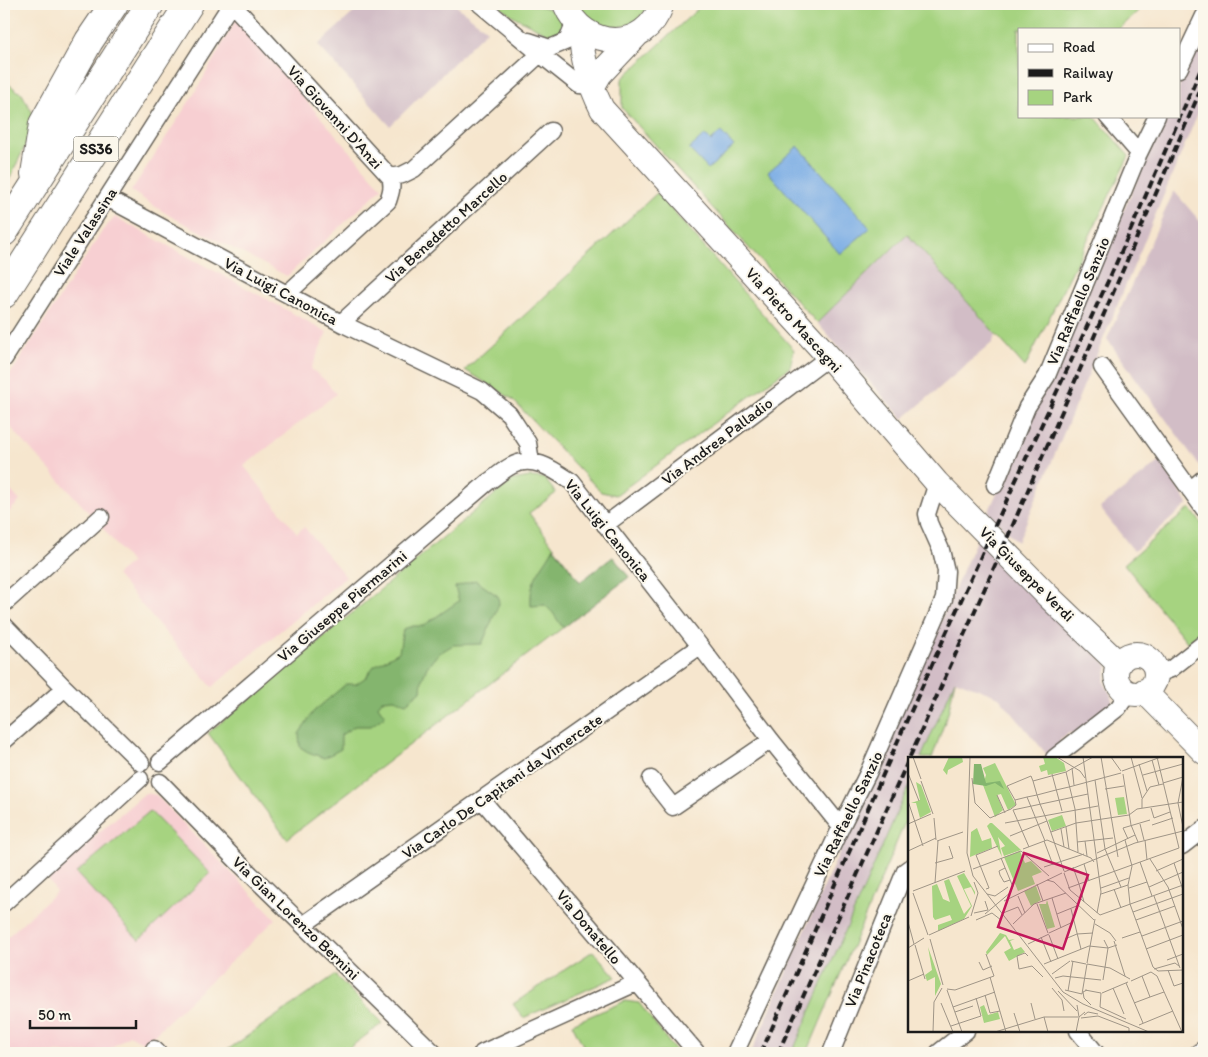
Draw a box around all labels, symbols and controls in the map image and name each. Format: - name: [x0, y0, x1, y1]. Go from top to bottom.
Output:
- legend: [1018, 28, 1180, 118]
- text: Road: [1063, 38, 1096, 56]
- street label: Via Giovanni D'Anzi: [283, 61, 387, 173]
- text: Railway: [1063, 64, 1113, 82]
- text: Park: [1063, 88, 1093, 106]
- road number: SS36: [74, 136, 118, 162]
- street label: Via Benedetto Marcello: [381, 167, 511, 287]
- street label: Viale Valassina: [49, 183, 121, 280]
- street label: Via Raffaello Sanzio: [1042, 234, 1114, 368]
- street label: Via Luigi Canonica: [221, 253, 342, 329]
- street label: Via Pietro Mascagni: [742, 264, 846, 376]
- street label: Via Andrea Palladio: [658, 393, 776, 489]
- street label: Via Luigi Canonica: [561, 475, 656, 586]
- street label: Via Giuseppe Verdi: [975, 522, 1079, 626]
- street label: Via Giuseppe Piermarini: [273, 546, 411, 666]
- street label: Via Carlo De Capitani da Vimercate: [398, 709, 606, 863]
- street label: Via Raffaello Sanzio: [809, 748, 887, 880]
- inset map: [908, 757, 1183, 1032]
- street label: Via Gian Lorenzo Bernini: [228, 852, 364, 984]
- street label: Via Donatello: [552, 886, 626, 968]
- street label: Via Pinacoteca: [840, 909, 896, 1010]
- scale bar: [30, 997, 136, 1029]
- text: 50 m: [38, 1006, 71, 1024]

